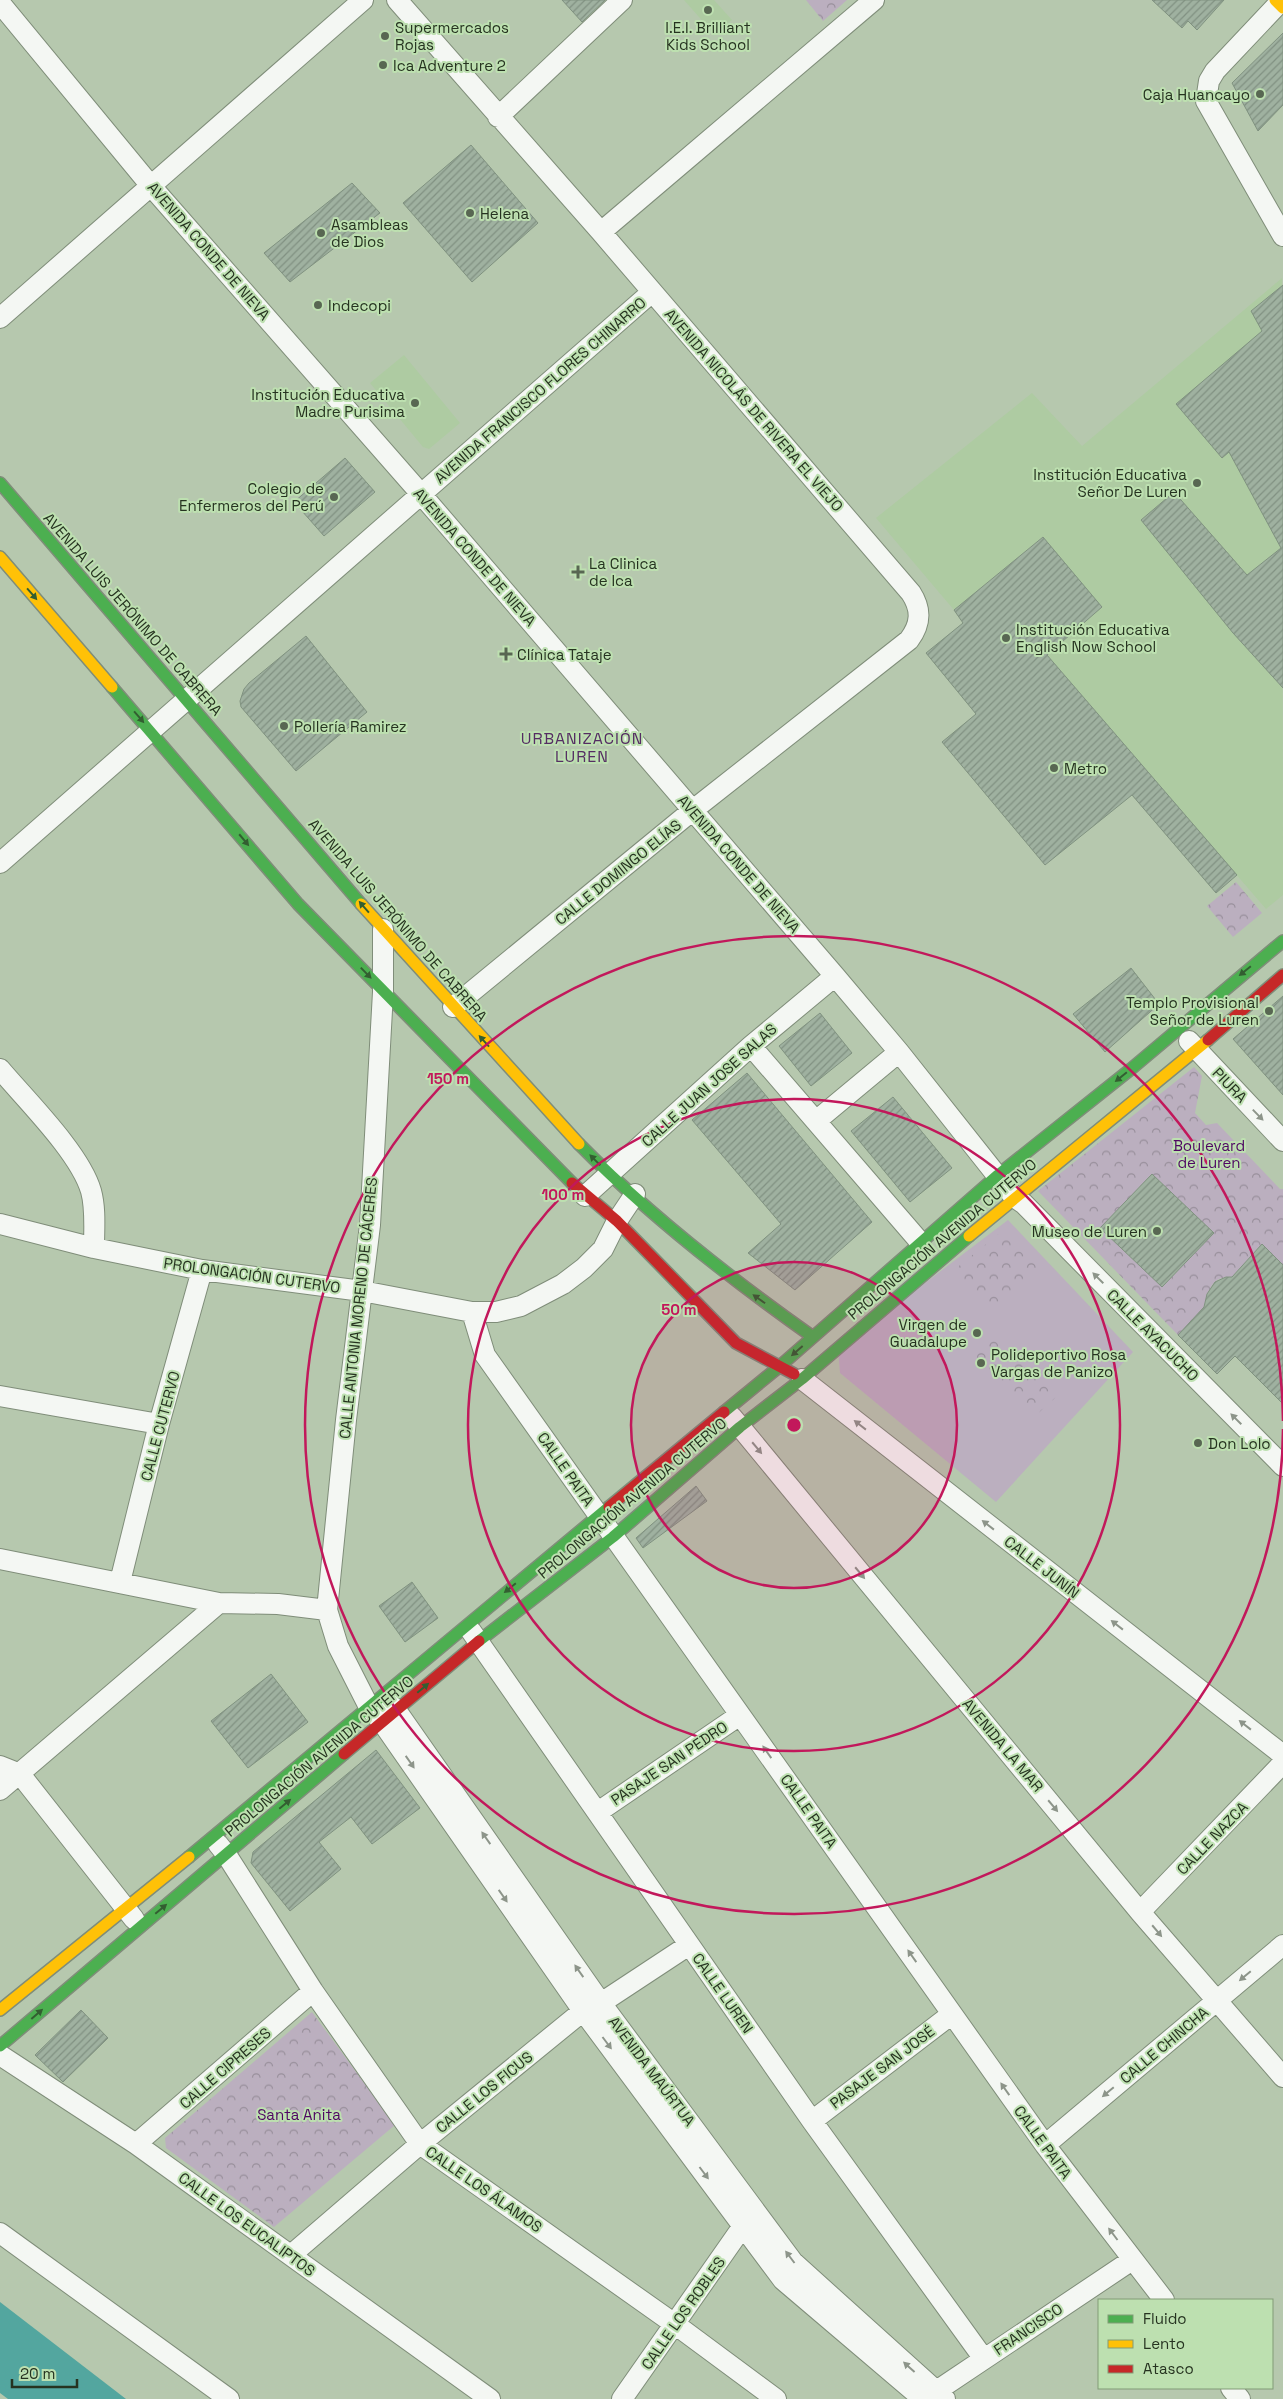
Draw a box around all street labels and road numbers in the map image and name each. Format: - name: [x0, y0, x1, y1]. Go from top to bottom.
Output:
- street label: AVENIDA CONDE DE NIEVA: [144, 178, 275, 324]
- street label: AVENIDA FRANCISCO FLORES CHINARRO: [430, 293, 650, 487]
- street label: AVENIDA NICOLÁS DE RIVERA EL VIEJO: [661, 305, 847, 515]
- street label: AVENIDA CONDE DE NIEVA: [410, 484, 541, 630]
- street label: AVENIDA LUIS JERÓNIMO DE CABRERA: [40, 509, 227, 720]
- street label: AVENIDA CONDE DE NIEVA: [674, 791, 805, 937]
- street label: AVENIDA LUIS JERÓNIMO DE CABRERA: [305, 815, 492, 1026]
- street label: CALLE DOMINGO ELÍAS: [551, 815, 685, 929]
- street label: CALLE JUAN JOSE SALAS: [638, 1019, 780, 1151]
- street label: PIURA: [1209, 1063, 1252, 1107]
- street label: PROLONGACIÓN AVENIDA CUTERVO: [844, 1154, 1040, 1324]
- street label: CALLE ANTONIA MORENO DE CÁCERES: [335, 1176, 381, 1440]
- street label: PROLONGACIÓN CUTERVO: [163, 1253, 341, 1297]
- street label: CALLE AYACUCHO: [1103, 1285, 1203, 1385]
- street label: CALLE CUTERVO: [136, 1369, 184, 1483]
- street label: PROLONGACIÓN AVENIDA CUTERVO: [534, 1413, 730, 1583]
- street label: CALLE PAITA: [534, 1428, 599, 1510]
- street label: CALLE JUNÍN: [1001, 1532, 1083, 1602]
- street label: PROLONGACIÓN AVENIDA CUTERVO: [221, 1671, 417, 1841]
- street label: AVENIDA LA MAR: [958, 1694, 1048, 1796]
- street label: PASAJE SAN PEDRO: [607, 1717, 731, 1809]
- street label: CALLE PAITA: [777, 1770, 842, 1852]
- street label: CALLE NAZCA: [1172, 1797, 1252, 1879]
- street label: CALLE LUREN: [688, 1949, 758, 2037]
- street label: CALLE CHINCHA: [1116, 2002, 1213, 2088]
- street label: AVENIDA MAÚRTUA: [605, 2012, 700, 2130]
- street label: PASAJE SAN JOSÉ: [826, 2021, 938, 2113]
- street label: CALLE CIPRESES: [175, 2023, 275, 2113]
- street label: CALLE LOS FICUS: [432, 2047, 536, 2137]
- street label: CALLE PAITA: [1010, 2102, 1076, 2183]
- street label: CALLE LOS ÁLAMOS: [422, 2142, 546, 2236]
- street label: CALLE LOS EUCALIPTOS: [175, 2168, 319, 2280]
- street label: CALLE LOS ROBLES: [637, 2253, 729, 2373]
- street label: FRANCISCO: [990, 2299, 1066, 2359]

